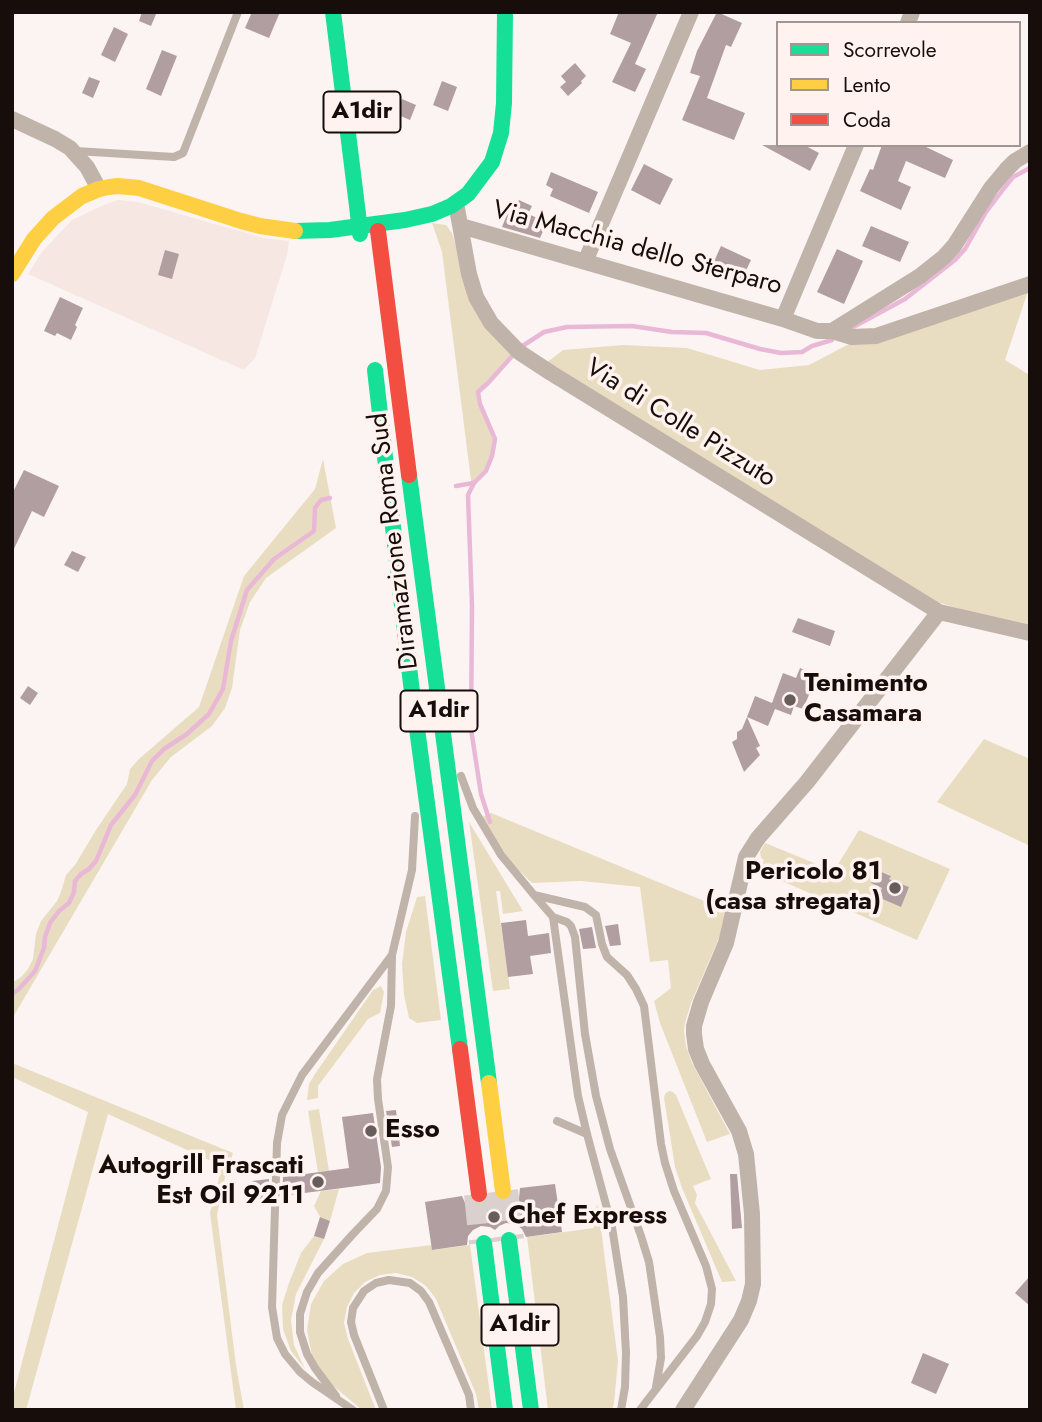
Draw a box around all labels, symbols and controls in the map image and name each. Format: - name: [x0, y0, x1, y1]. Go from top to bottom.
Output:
- legend: [776, 21, 1021, 147]
- text: Scorrevole: [843, 35, 937, 65]
- text: Lento: [843, 70, 891, 100]
- road number: A1dir: [324, 92, 400, 132]
- text: Coda: [843, 105, 891, 135]
- street label: Via Macchia dello Sterparo: [489, 195, 785, 303]
- street label: Via di Colle Pizzuto: [579, 353, 781, 495]
- street label: Diramazione Roma Sud: [364, 411, 426, 671]
- place label: Tenimento Casamara: [804, 669, 928, 730]
- road number: A1dir: [400, 690, 478, 732]
- marker: Tenimento Casamara: [782, 692, 798, 708]
- place label: Pericolo 81 (casa stregata): [705, 857, 881, 918]
- marker: Pericolo 81 (casa stregata): [887, 880, 903, 896]
- place label: Esso: [385, 1115, 440, 1147]
- marker: Esso: [363, 1123, 379, 1139]
- place label: Autogrill Frascati Est Oil 9211: [99, 1151, 304, 1212]
- marker: Autogrill Frascati Est Oil 9211: [310, 1174, 326, 1190]
- place label: Chef Express: [508, 1201, 667, 1233]
- marker: Chef Express: [486, 1209, 502, 1225]
- road number: A1dir: [482, 1304, 558, 1345]

